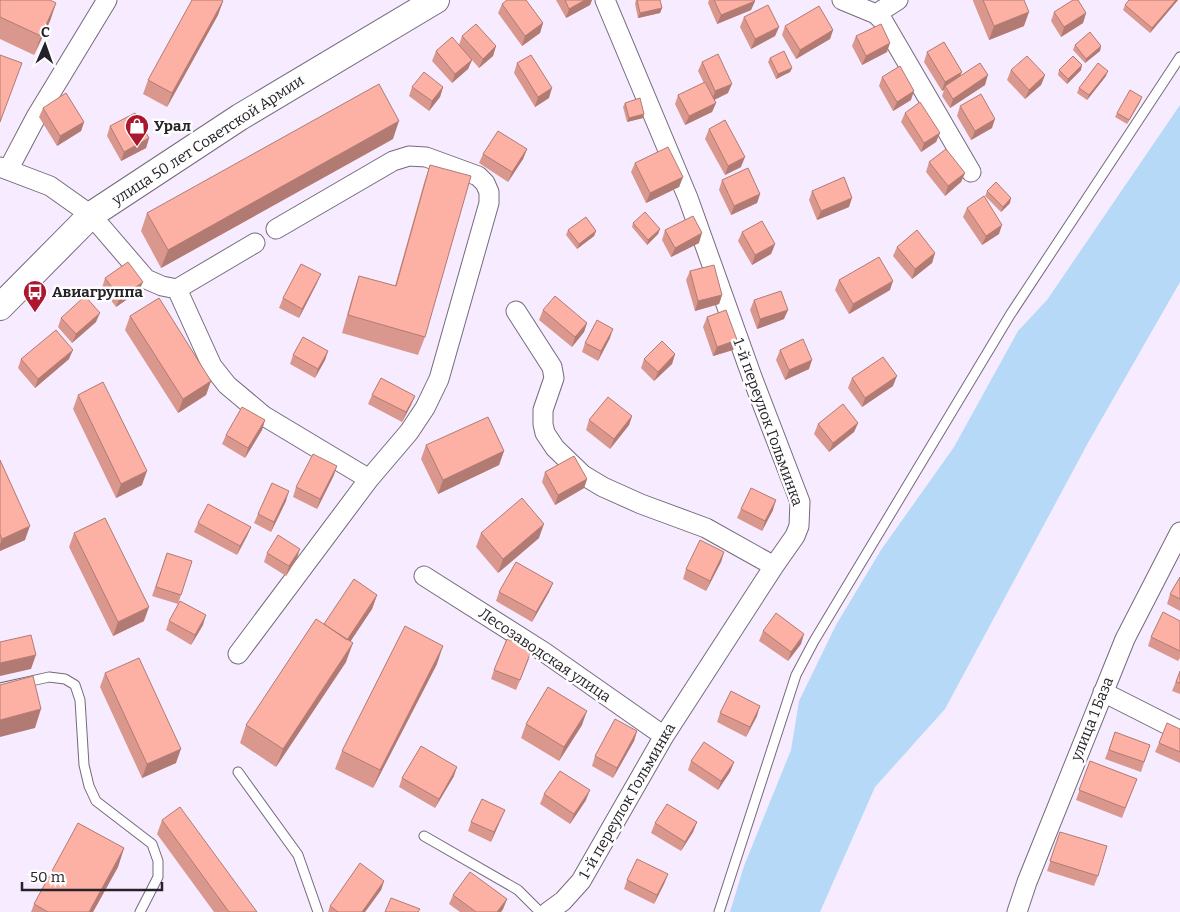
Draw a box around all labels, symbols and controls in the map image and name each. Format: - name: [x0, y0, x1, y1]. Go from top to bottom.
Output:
- north arrow: [20, 20, 70, 70]
- text: С: [41, 24, 50, 41]
- street label: улица 50 лет Советской Армии: [108, 71, 307, 209]
- shop icon: Урал: [124, 113, 150, 147]
- place label: Урал: [154, 117, 192, 135]
- bus stop icon: Авиагруппа: [22, 279, 48, 313]
- place label: Авиагруппа: [52, 283, 143, 301]
- street label: 1-й переулок Гольминка: [729, 336, 807, 508]
- street label: Лесозаводская улица: [475, 604, 615, 706]
- street label: улица 1 База: [1067, 674, 1117, 765]
- street label: 1-й переулок Гольминка: [575, 720, 679, 882]
- scale bar: [22, 860, 162, 892]
- text: 50 m: [30, 868, 66, 886]

